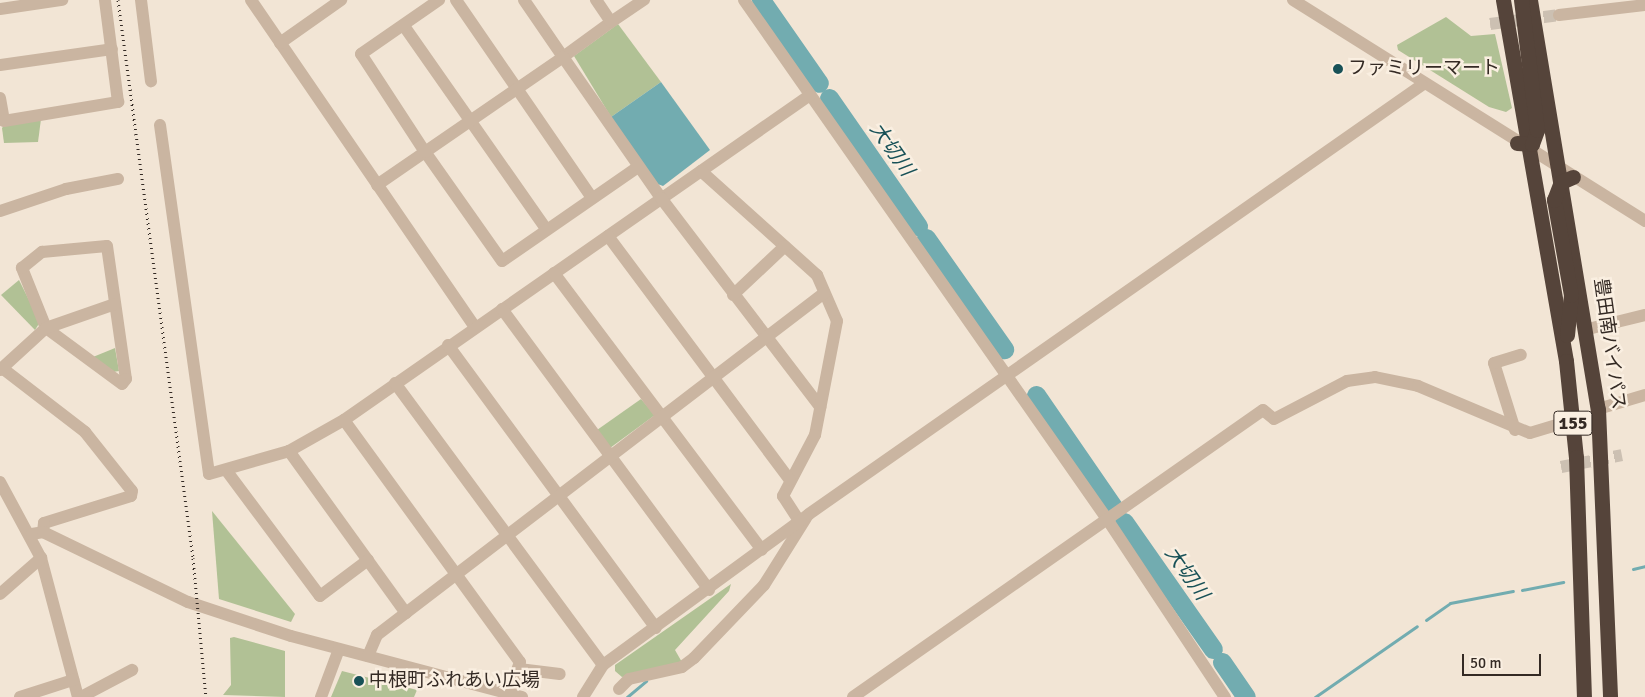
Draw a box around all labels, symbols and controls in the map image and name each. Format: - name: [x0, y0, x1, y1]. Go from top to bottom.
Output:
- place label: ファミリーマート: [1348, 58, 1500, 80]
- marker: ファミリーマート: [1332, 63, 1344, 75]
- water label: 大切川: [865, 118, 919, 180]
- street label: 豊田南バイパス: [1588, 277, 1630, 411]
- road number: 155: [1553, 408, 1593, 438]
- water label: 大切川: [1160, 542, 1214, 604]
- scale bar: [1465, 644, 1544, 676]
- text: 50 m: [1470, 654, 1501, 672]
- place label: 中根町ふれあい広場: [369, 670, 540, 692]
- marker: 中根町ふれあい広場: [353, 675, 365, 687]

